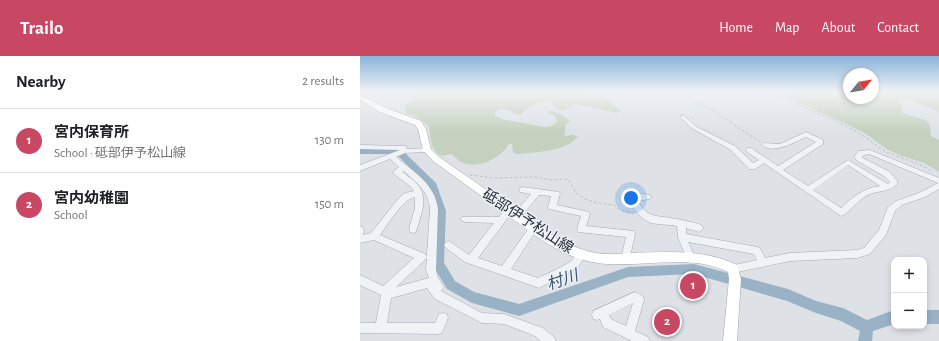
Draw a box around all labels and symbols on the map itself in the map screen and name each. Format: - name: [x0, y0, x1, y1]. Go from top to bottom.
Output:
- north arrow: [843, 68, 879, 104]
- street label: 砥部伊予松山線: [480, 186, 576, 256]
- your location: [621, 188, 641, 208]
- water label: 村川: [544, 266, 582, 293]
- pin: 1: [680, 271, 706, 301]
- pin: 2: [654, 307, 680, 337]

